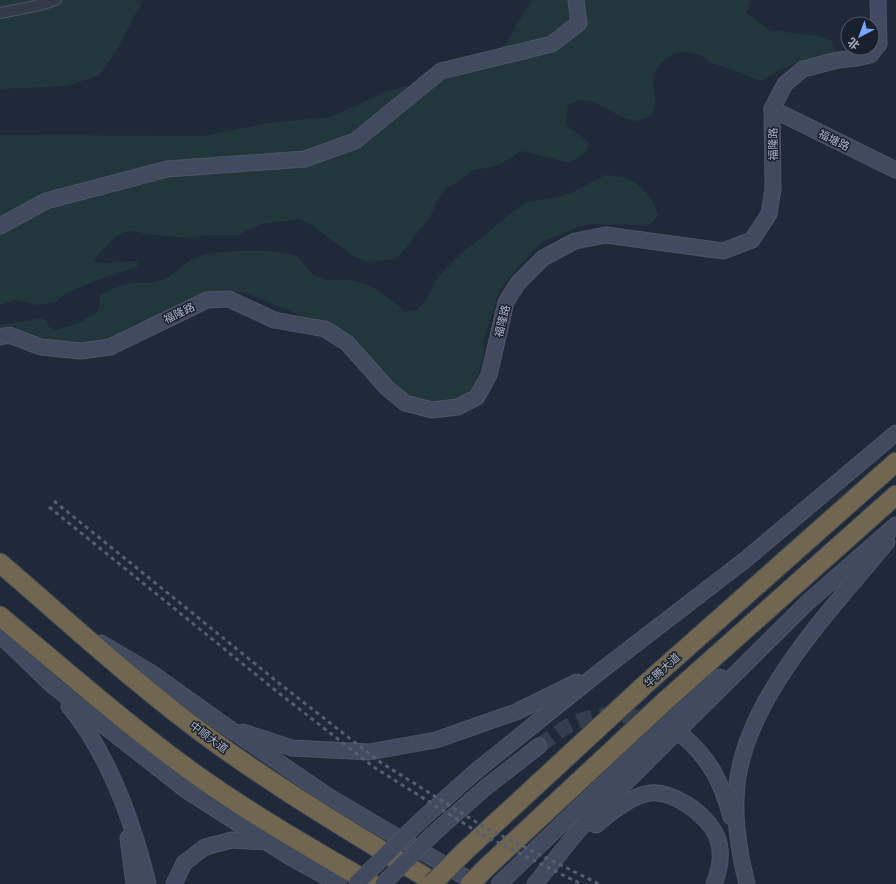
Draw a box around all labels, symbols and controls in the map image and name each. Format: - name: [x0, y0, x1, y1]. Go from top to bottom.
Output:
- north arrow: [840, 16, 880, 56]
- text: 北: [845, 35, 862, 52]
- street label: 福隆路: [767, 127, 779, 161]
- street label: 福塘路: [817, 127, 851, 153]
- street label: 福隆路: [162, 300, 196, 326]
- street label: 福隆路: [492, 304, 512, 338]
- street label: 华腾大道: [642, 651, 682, 689]
- street label: 中顺大道: [188, 719, 230, 755]

